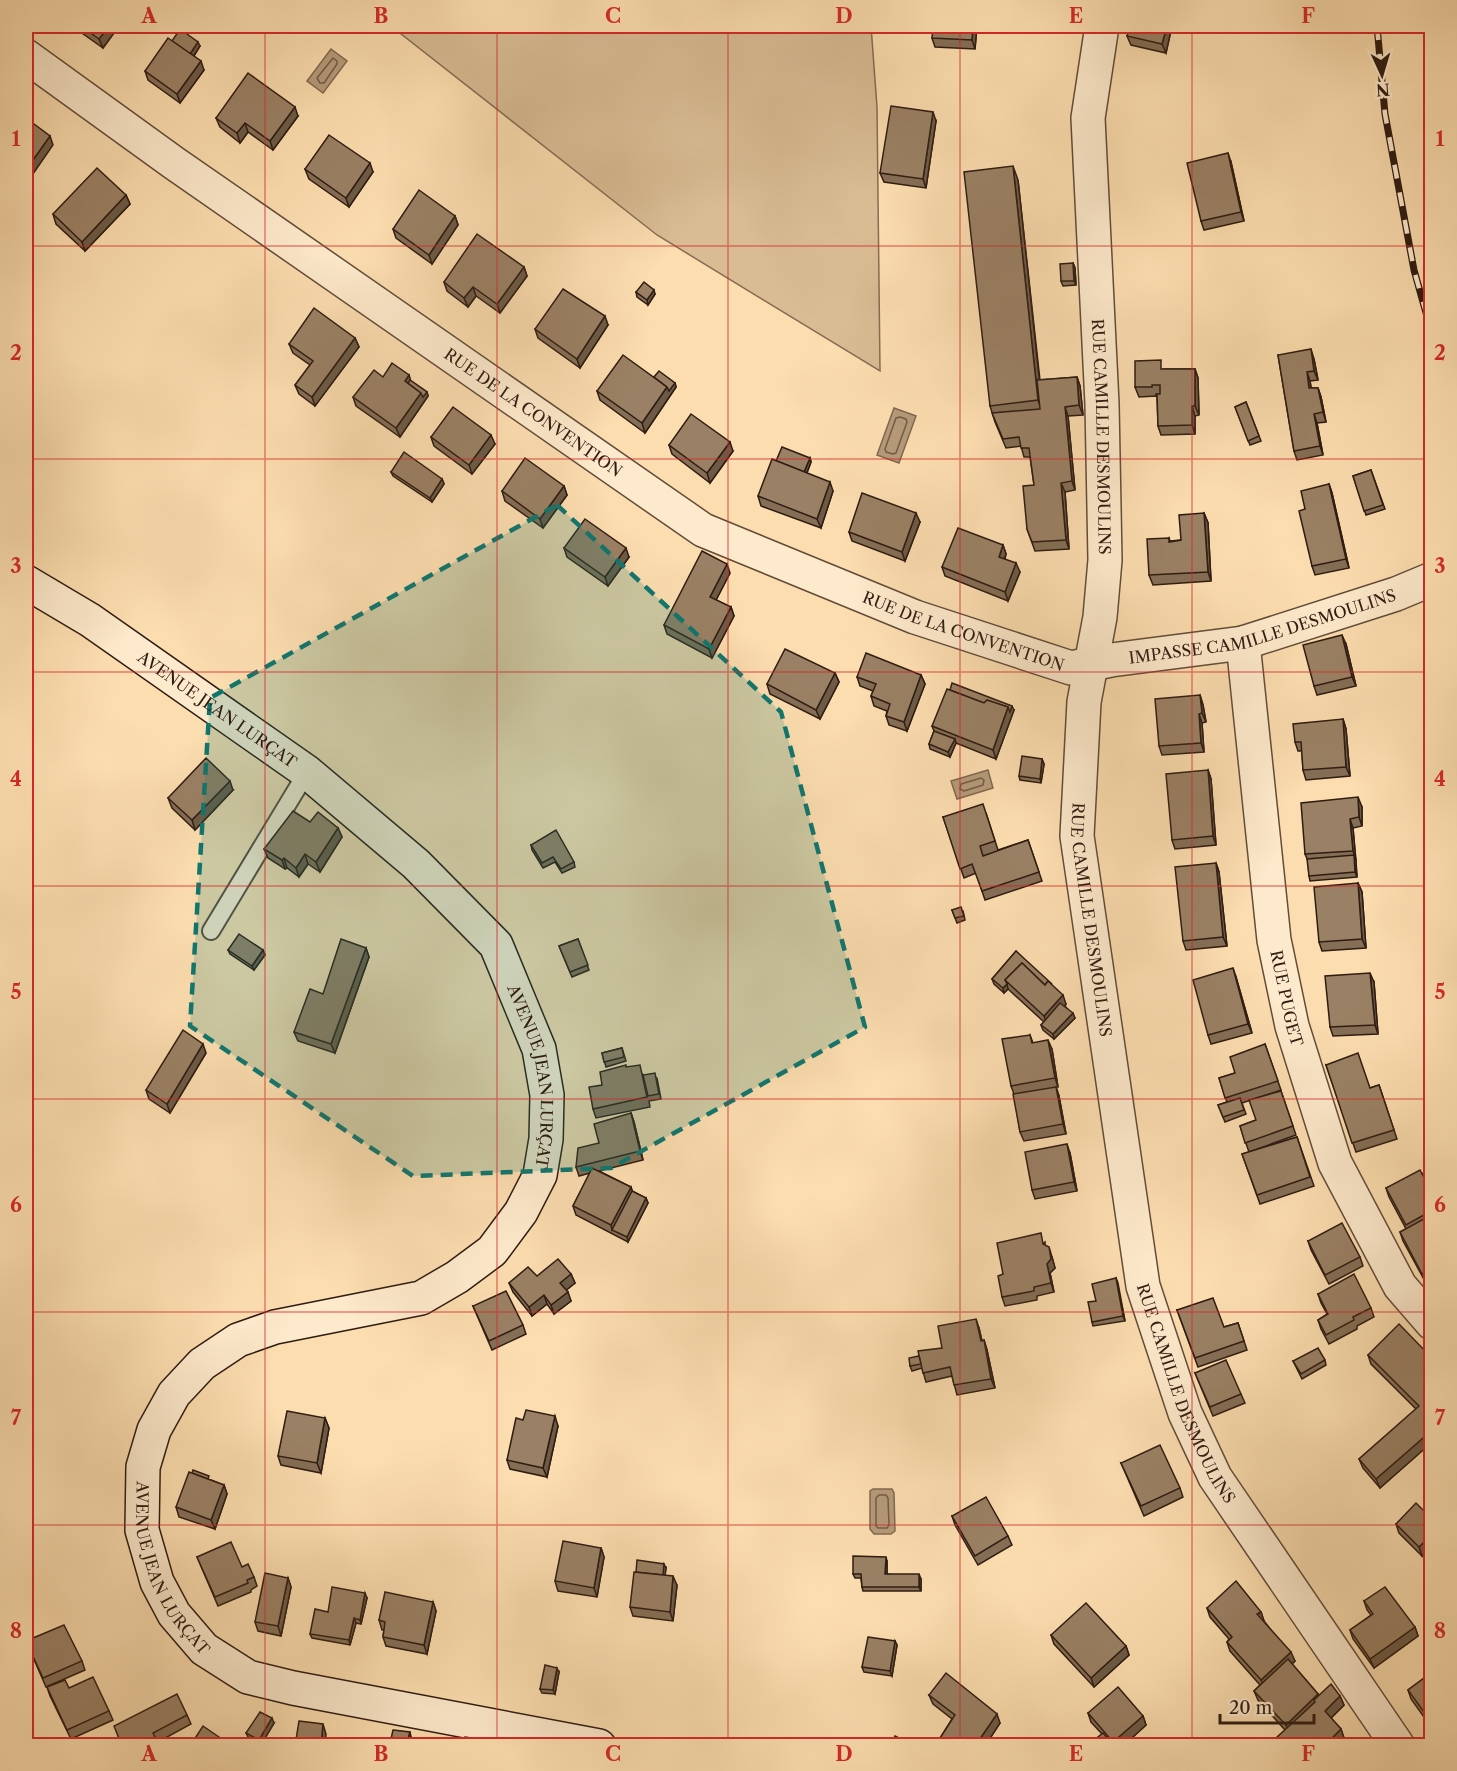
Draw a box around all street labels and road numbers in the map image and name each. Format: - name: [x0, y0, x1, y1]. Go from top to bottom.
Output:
- street label: RUE CAMILLE DESMOULINS: [1088, 318, 1115, 555]
- street label: RUE DE LA CONVENTION: [441, 344, 626, 481]
- street label: IMPASSE CAMILLE DESMOULINS: [1127, 585, 1398, 668]
- street label: RUE DE LA CONVENTION: [860, 587, 1067, 675]
- street label: AVENUE JEAN LURÇAT: [133, 646, 301, 772]
- street label: RUE CAMILLE DESMOULINS: [1067, 802, 1116, 1038]
- street label: RUE PUGET: [1266, 948, 1308, 1049]
- street label: AVENUE JEAN LURÇAT: [503, 980, 557, 1170]
- street label: RUE CAMILLE DESMOULINS: [1133, 1281, 1240, 1507]
- street label: AVENUE JEAN LURÇAT: [132, 1480, 214, 1659]

